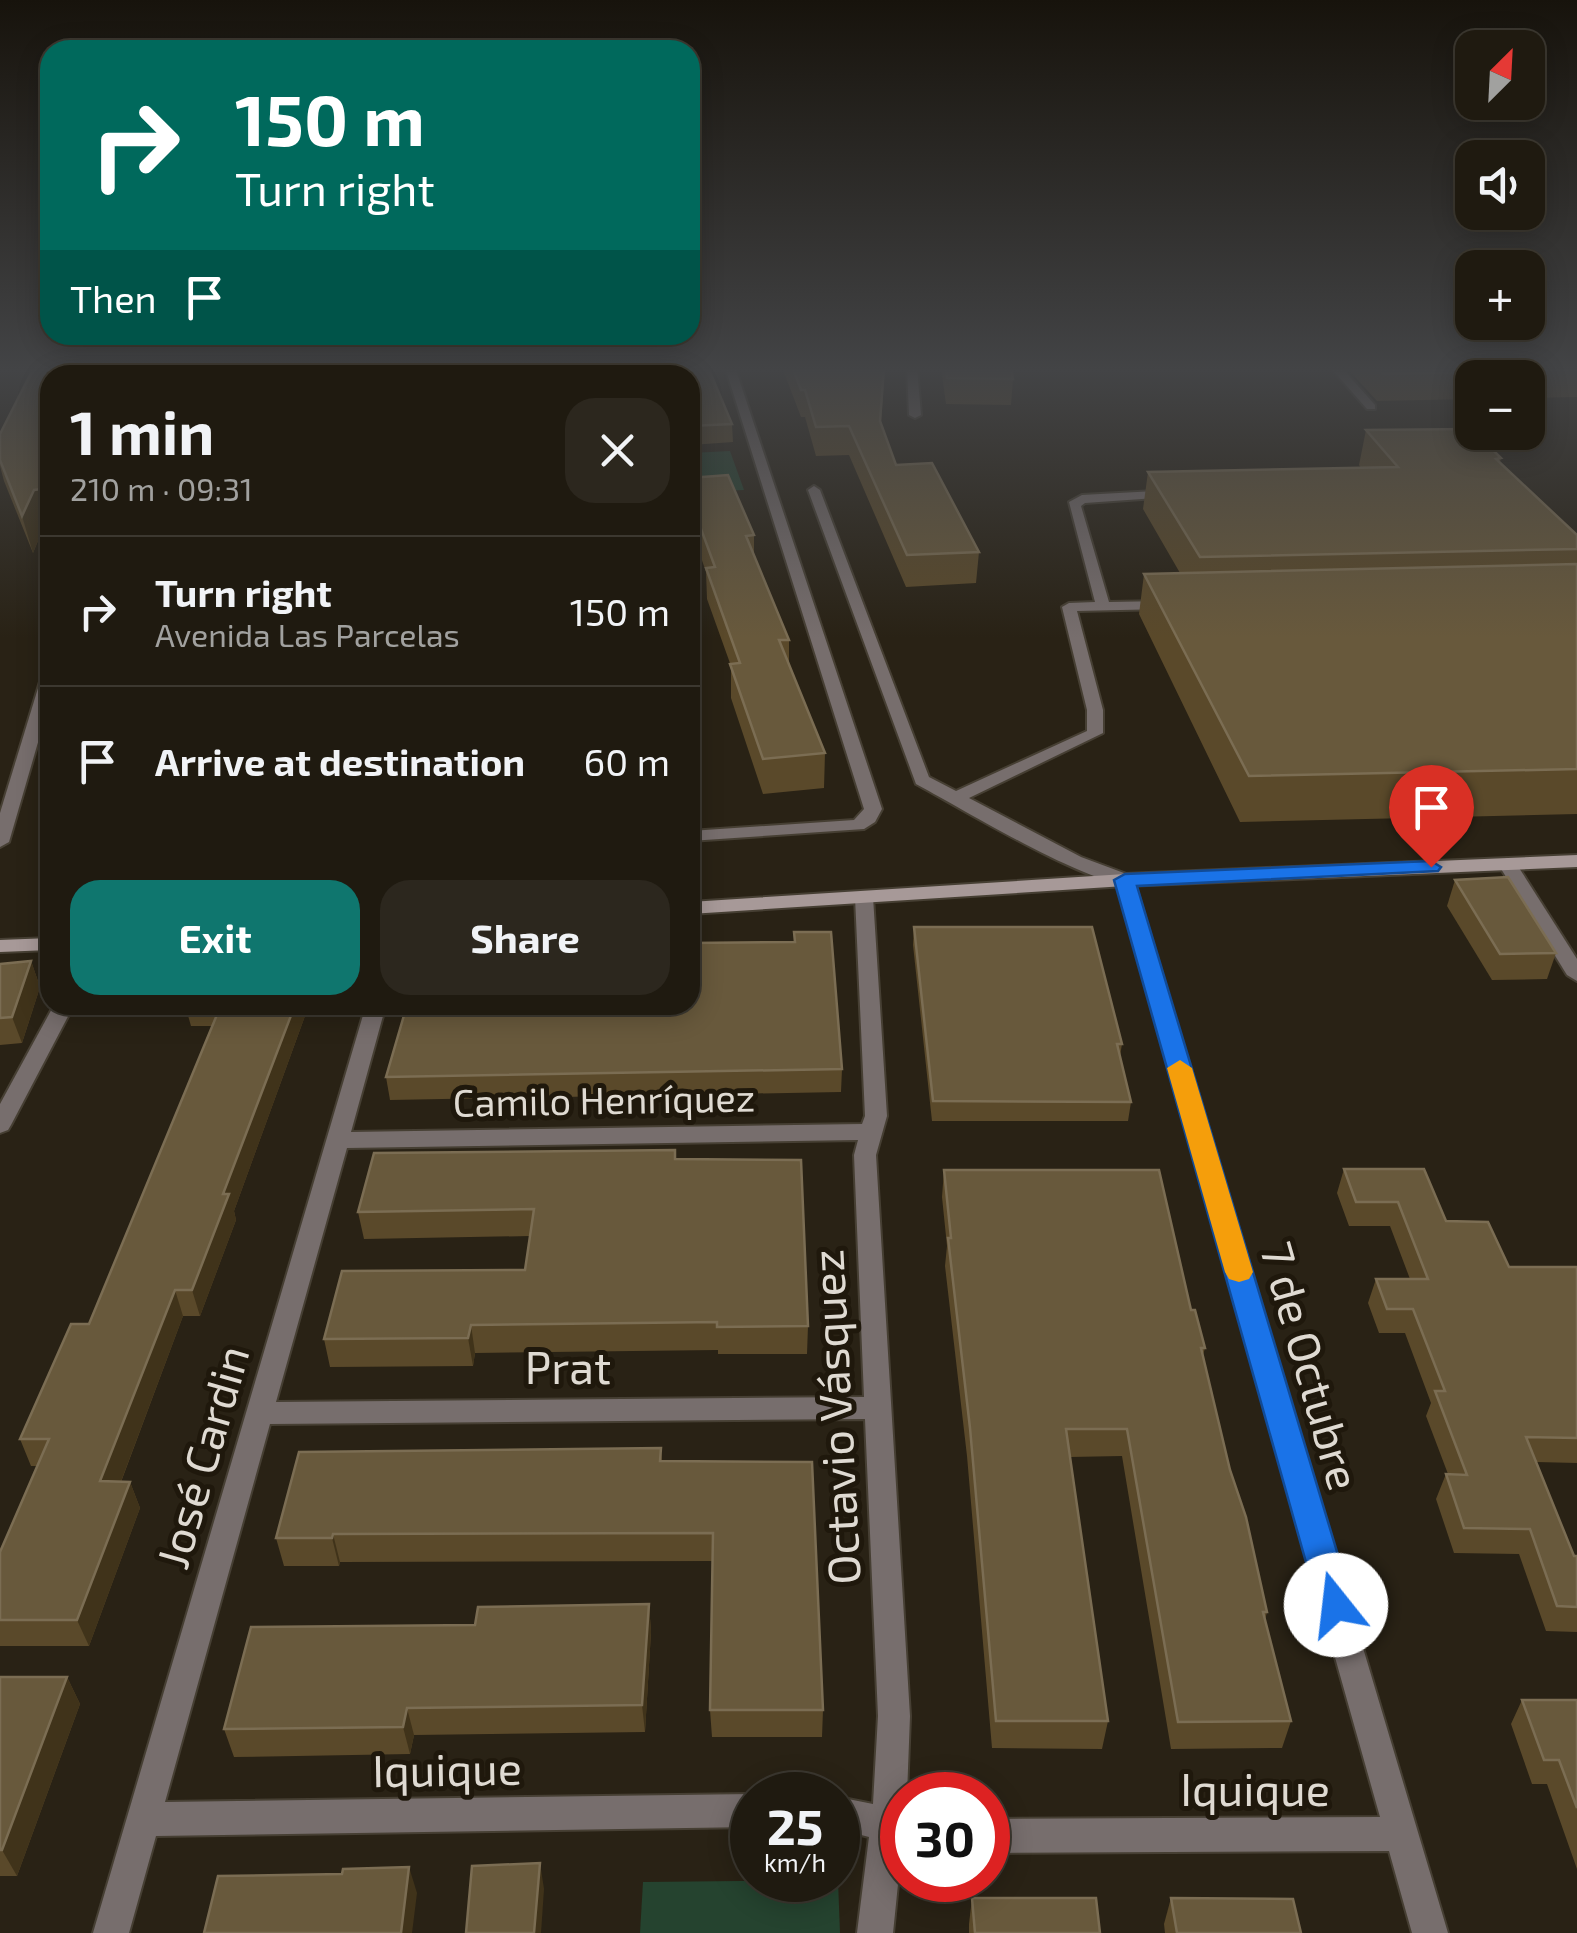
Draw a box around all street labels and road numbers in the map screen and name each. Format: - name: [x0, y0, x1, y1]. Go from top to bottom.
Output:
- street label: Camilo Henríquez: [452, 1073, 755, 1125]
- street label: 7 de Octubre: [1251, 1235, 1373, 1496]
- street label: Octavio Vásquez: [798, 1248, 870, 1586]
- street label: José Cardin: [144, 1339, 259, 1574]
- street label: Prat: [525, 1339, 611, 1393]
- street label: Iquique: [372, 1740, 522, 1796]
- street label: Iquique: [1180, 1761, 1330, 1815]

